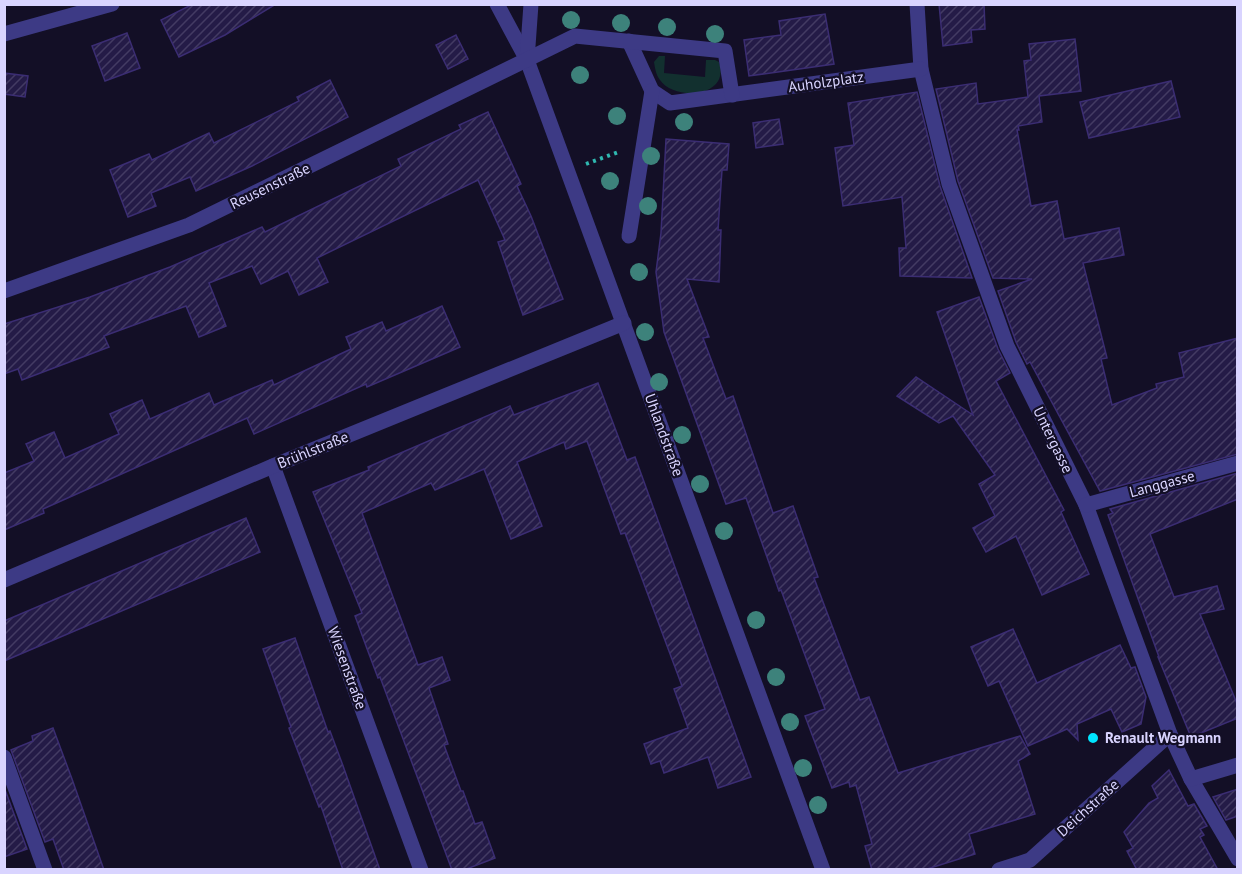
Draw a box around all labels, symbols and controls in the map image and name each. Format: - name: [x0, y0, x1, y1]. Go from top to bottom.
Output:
- street label: Auholzplatz: [787, 67, 865, 96]
- street label: Reusenstraße: [227, 158, 313, 213]
- street label: Uhlandstraße: [641, 391, 688, 479]
- street label: Untergasse: [1029, 404, 1078, 476]
- street label: Brühlstraße: [274, 427, 351, 472]
- street label: Langgasse: [1127, 466, 1197, 501]
- street label: Wiesenstraße: [324, 624, 371, 712]
- place label: Renault Wegmann: [1105, 728, 1221, 747]
- marker: Renault Wegmann: [1086, 731, 1100, 745]
- street label: Deichstraße: [1053, 775, 1123, 840]

